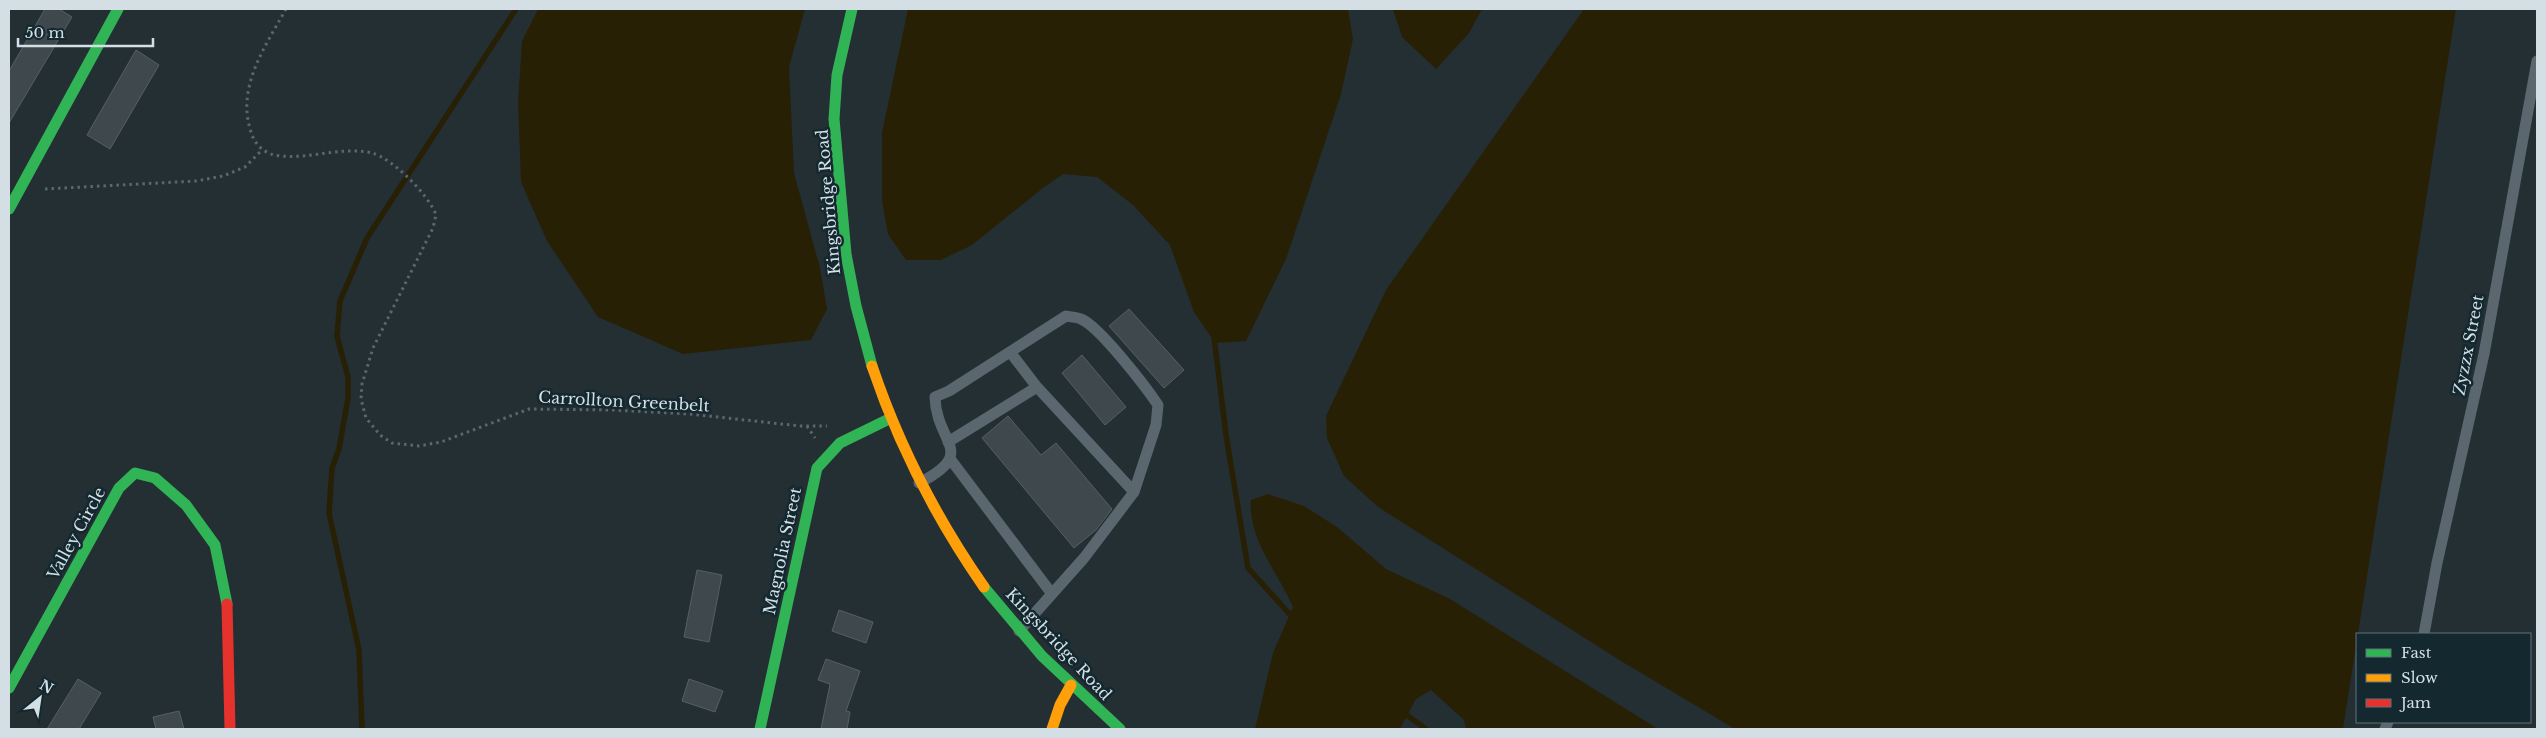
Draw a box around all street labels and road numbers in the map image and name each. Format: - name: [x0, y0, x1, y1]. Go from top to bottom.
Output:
- street label: Kingsbridge Road: [812, 128, 844, 276]
- street label: Zyzzx Street: [2448, 293, 2488, 397]
- street label: Carrollton Greenbelt: [538, 387, 710, 415]
- street label: Valley Circle: [42, 483, 110, 583]
- street label: Magnolia Street: [759, 486, 805, 616]
- street label: Kingsbridge Road: [1002, 584, 1116, 704]

